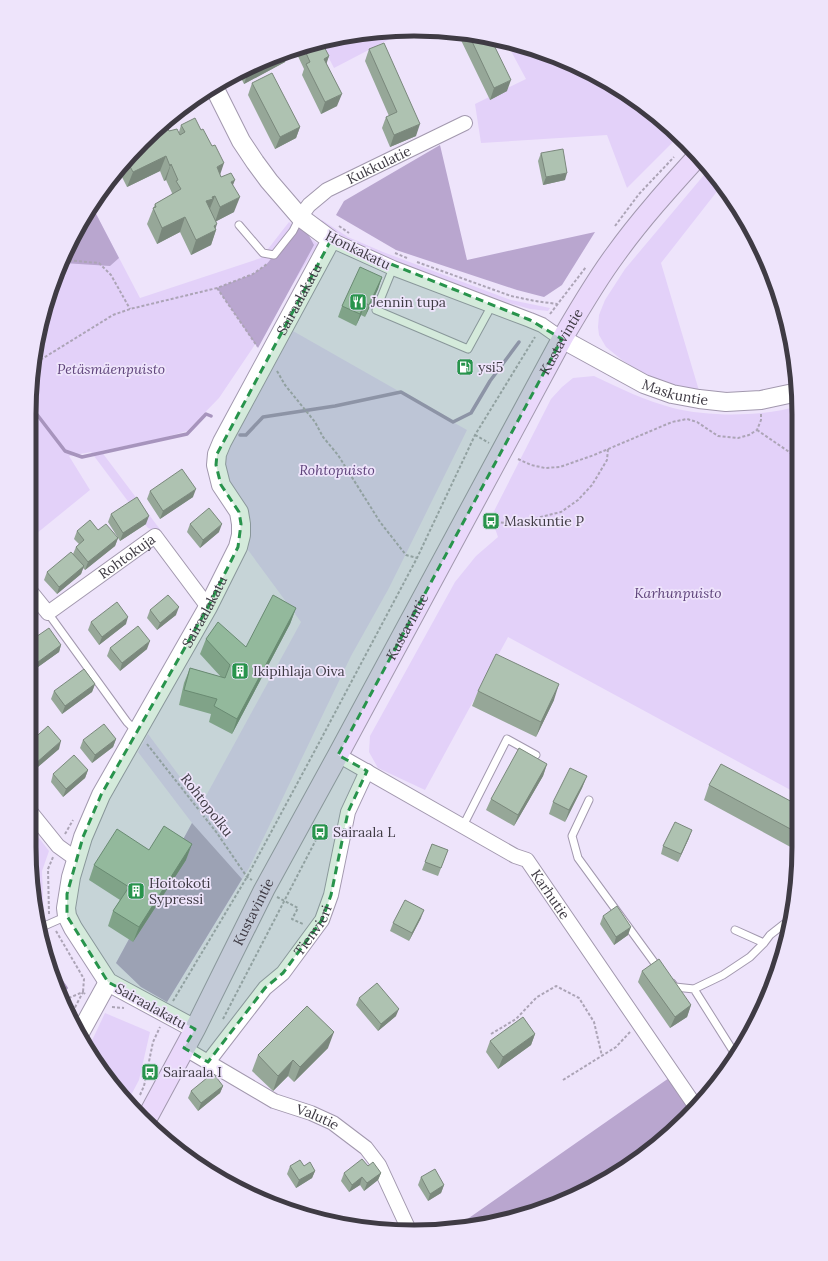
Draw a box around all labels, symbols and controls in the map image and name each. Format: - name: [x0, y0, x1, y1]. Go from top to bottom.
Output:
- street label: Kukkulatie: [344, 141, 414, 188]
- street label: Honkakatu: [322, 226, 394, 274]
- street label: Sairaalakatu: [272, 260, 326, 338]
- restaurant icon: Jennin tupa: [348, 292, 368, 312]
- place label: Jennin tupa: [370, 293, 446, 311]
- street label: Kustavintie: [535, 305, 587, 378]
- fuel station icon: ysi5: [455, 357, 475, 377]
- place label: ysi5: [478, 358, 503, 376]
- park label: Petäsmäenpuisto: [57, 360, 165, 378]
- street label: Maskuntie: [640, 375, 710, 409]
- park label: Rohtopuisto: [299, 461, 375, 479]
- bus stop icon: Maskuntie P: [481, 511, 501, 531]
- place label: Maskuntie P: [504, 512, 584, 530]
- street label: Rohtokuja: [95, 530, 159, 583]
- street label: Sairaalakatu: [178, 573, 231, 651]
- park label: Karhunpuisto: [634, 584, 722, 602]
- street label: Kustavintie: [382, 590, 433, 663]
- building icon: Ikipihlaja Oiva: [230, 661, 250, 681]
- place label: Ikipihlaja Oiva: [253, 662, 345, 680]
- street label: Rohtopolku: [177, 770, 237, 840]
- bus stop icon: Sairaala L: [310, 822, 330, 842]
- place label: Sairaala L: [333, 823, 395, 841]
- street label: Karhutie: [527, 866, 574, 923]
- place label: Hoitokoti Sypressi: [149, 874, 211, 908]
- street label: Kustavintie: [229, 875, 278, 949]
- building icon: Hoitokoti Sypressi: [126, 881, 146, 901]
- street label: Tienvieri: [290, 903, 336, 959]
- street label: Sairaalakatu: [112, 979, 190, 1033]
- bus stop icon: Sairaala I: [140, 1062, 160, 1082]
- place label: Sairaala I: [163, 1063, 222, 1081]
- street label: Valutie: [293, 1100, 344, 1134]

